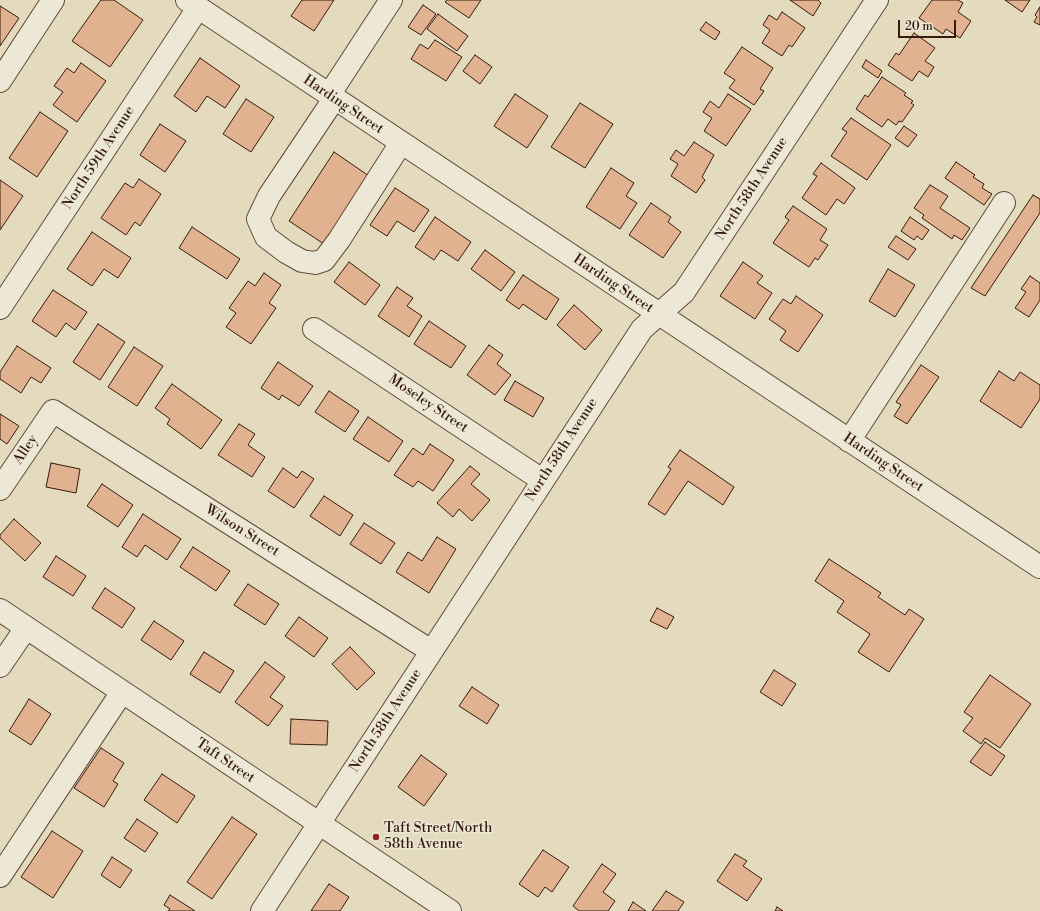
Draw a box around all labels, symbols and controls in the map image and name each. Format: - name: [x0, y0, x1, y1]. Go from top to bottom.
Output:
- scale bar: [900, 12, 958, 38]
- text: 20 m: [905, 19, 933, 34]
- street label: Harding Street: [300, 72, 386, 138]
- street label: North 59th Avenue: [59, 103, 139, 213]
- street label: North 58th Avenue: [712, 134, 792, 244]
- street label: Harding Street: [570, 251, 656, 317]
- street label: Moseley Street: [385, 371, 471, 437]
- street label: North 58th Avenue: [522, 395, 602, 505]
- street label: Harding Street: [840, 430, 926, 496]
- street label: Alley: [10, 432, 42, 468]
- street label: Wilson Street: [202, 502, 282, 560]
- street label: North 58th Avenue: [346, 666, 426, 776]
- street label: Taft Street: [192, 735, 258, 787]
- place label: Taft Street/North 58th Avenue: [384, 821, 492, 854]
- marker: Taft Street/North 58th Avenue: [371, 832, 381, 842]

